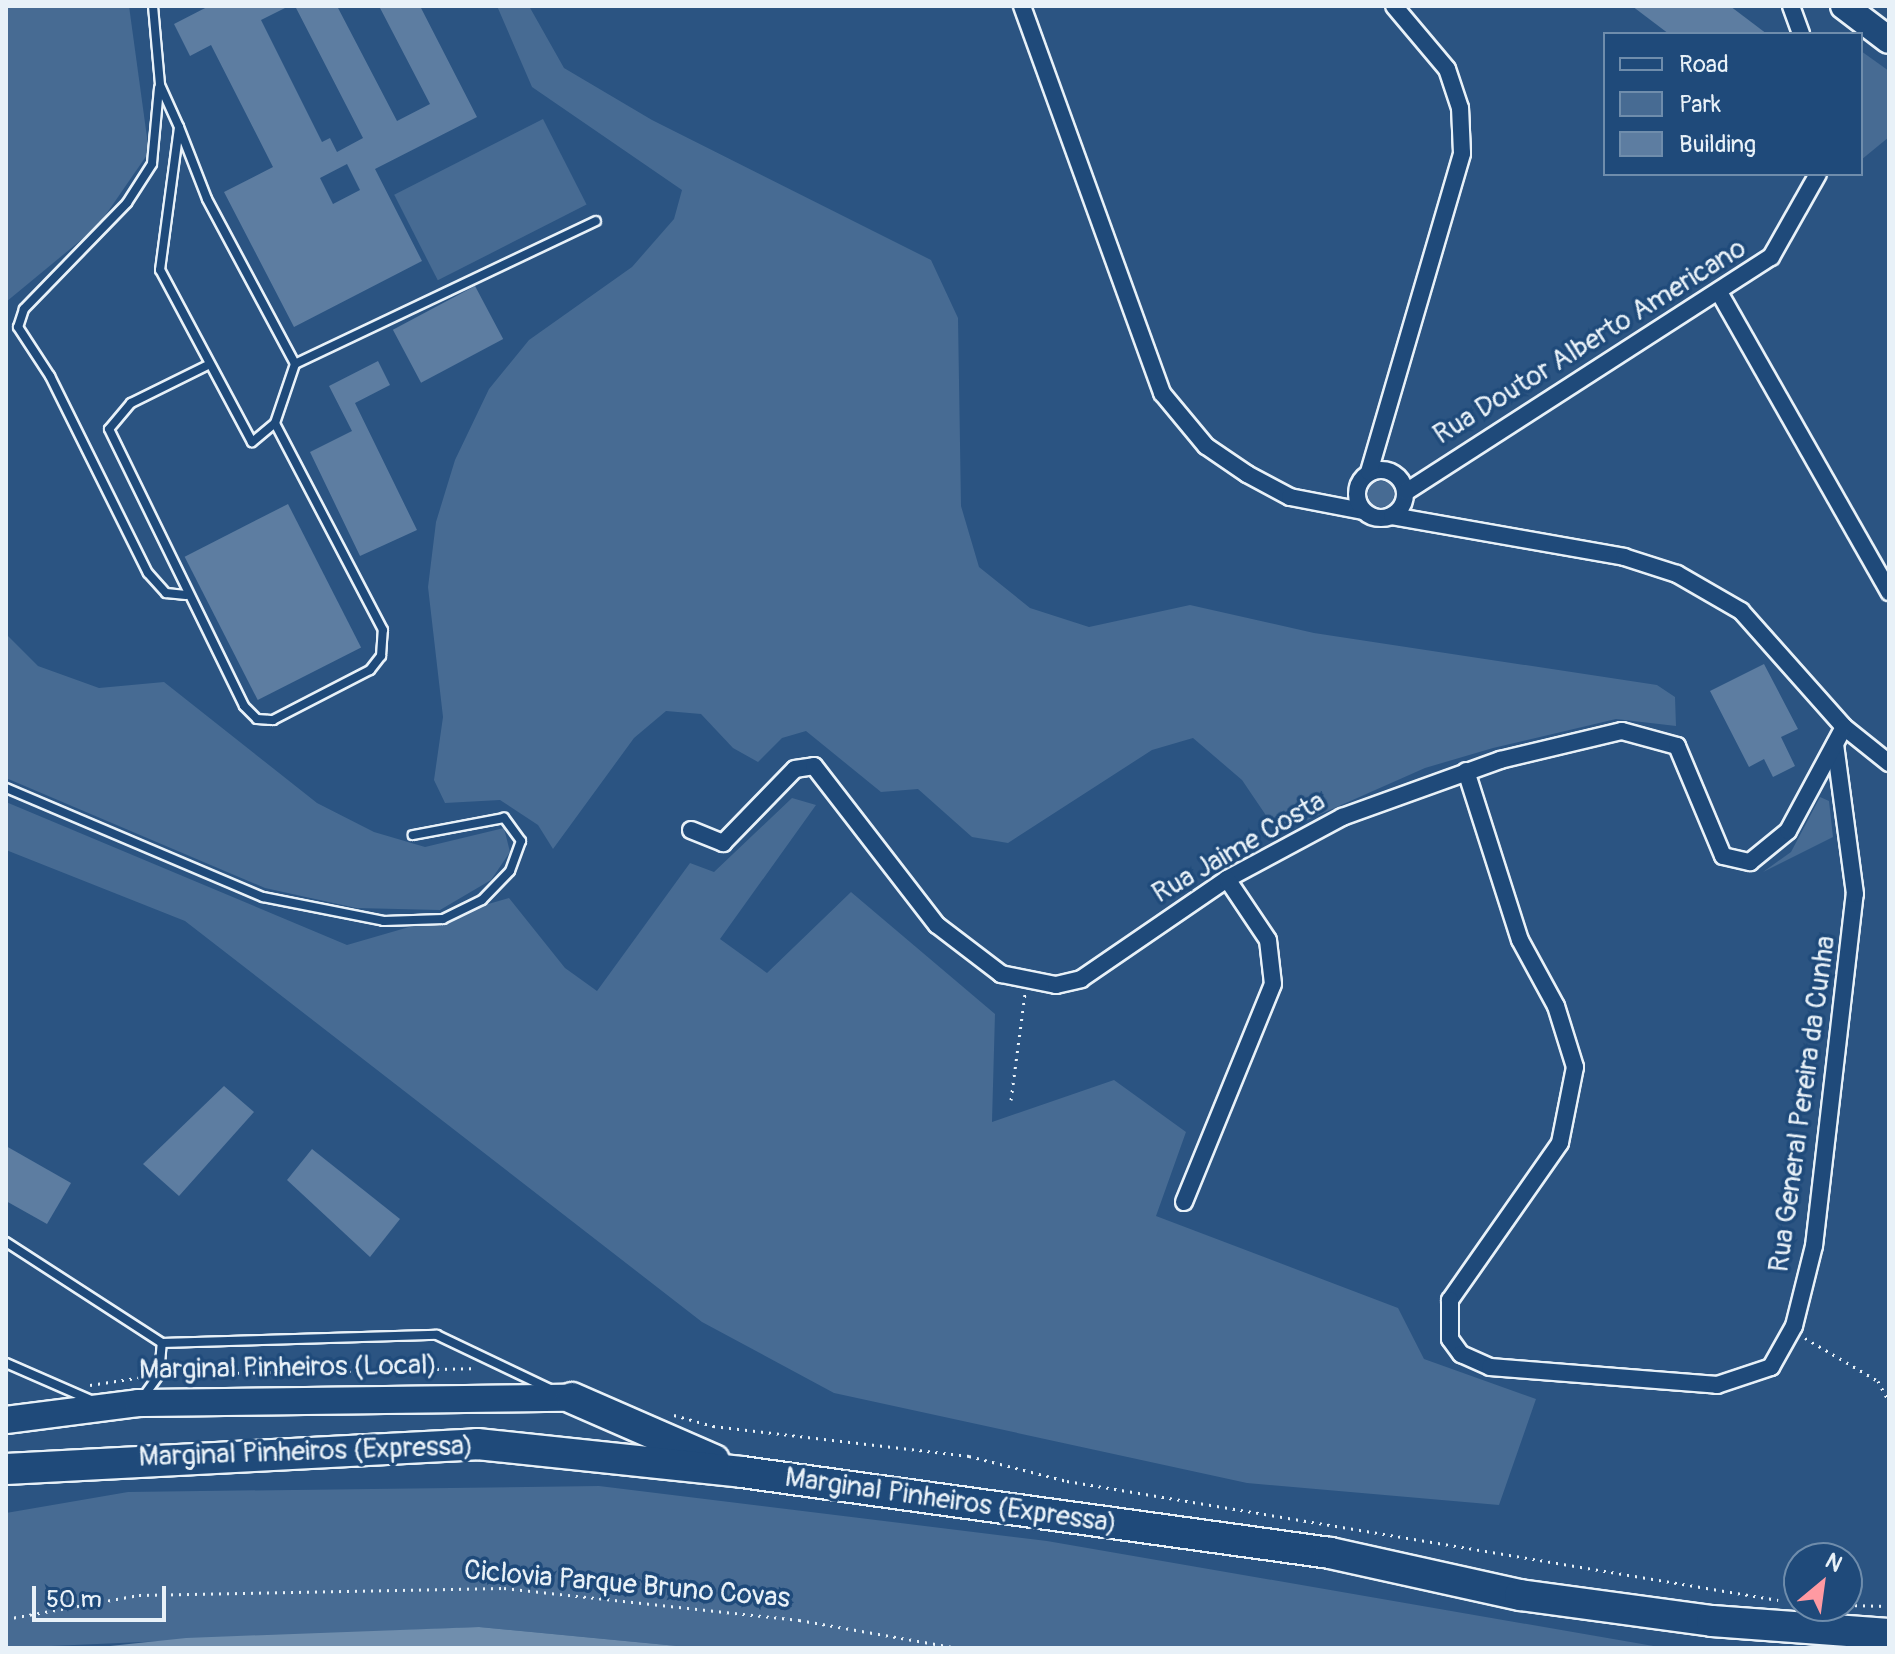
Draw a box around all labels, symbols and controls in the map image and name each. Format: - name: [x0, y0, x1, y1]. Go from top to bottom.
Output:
- legend: [1603, 32, 1863, 176]
- text: Road: [1679, 50, 1729, 79]
- text: Park: [1679, 90, 1721, 119]
- text: Building: [1679, 130, 1756, 159]
- street label: Rua Doutor Alberto Americano: [1427, 232, 1753, 452]
- street label: Rua Jaime Costa: [1147, 785, 1331, 911]
- street label: Rua General Pereira da Cunha: [1763, 934, 1843, 1274]
- street label: Marginal Pinheiros (Local): [139, 1349, 437, 1387]
- street label: Marginal Pinheiros (Expressa): [138, 1429, 474, 1475]
- street label: Marginal Pinheiros (Expressa): [783, 1461, 1119, 1541]
- north arrow: [1783, 1542, 1863, 1622]
- text: N: [1820, 1547, 1847, 1579]
- street label: Ciclovia Parque Bruno Covas: [463, 1554, 791, 1616]
- scale bar: [36, 1570, 170, 1620]
- text: 50 m: [46, 1585, 102, 1614]

